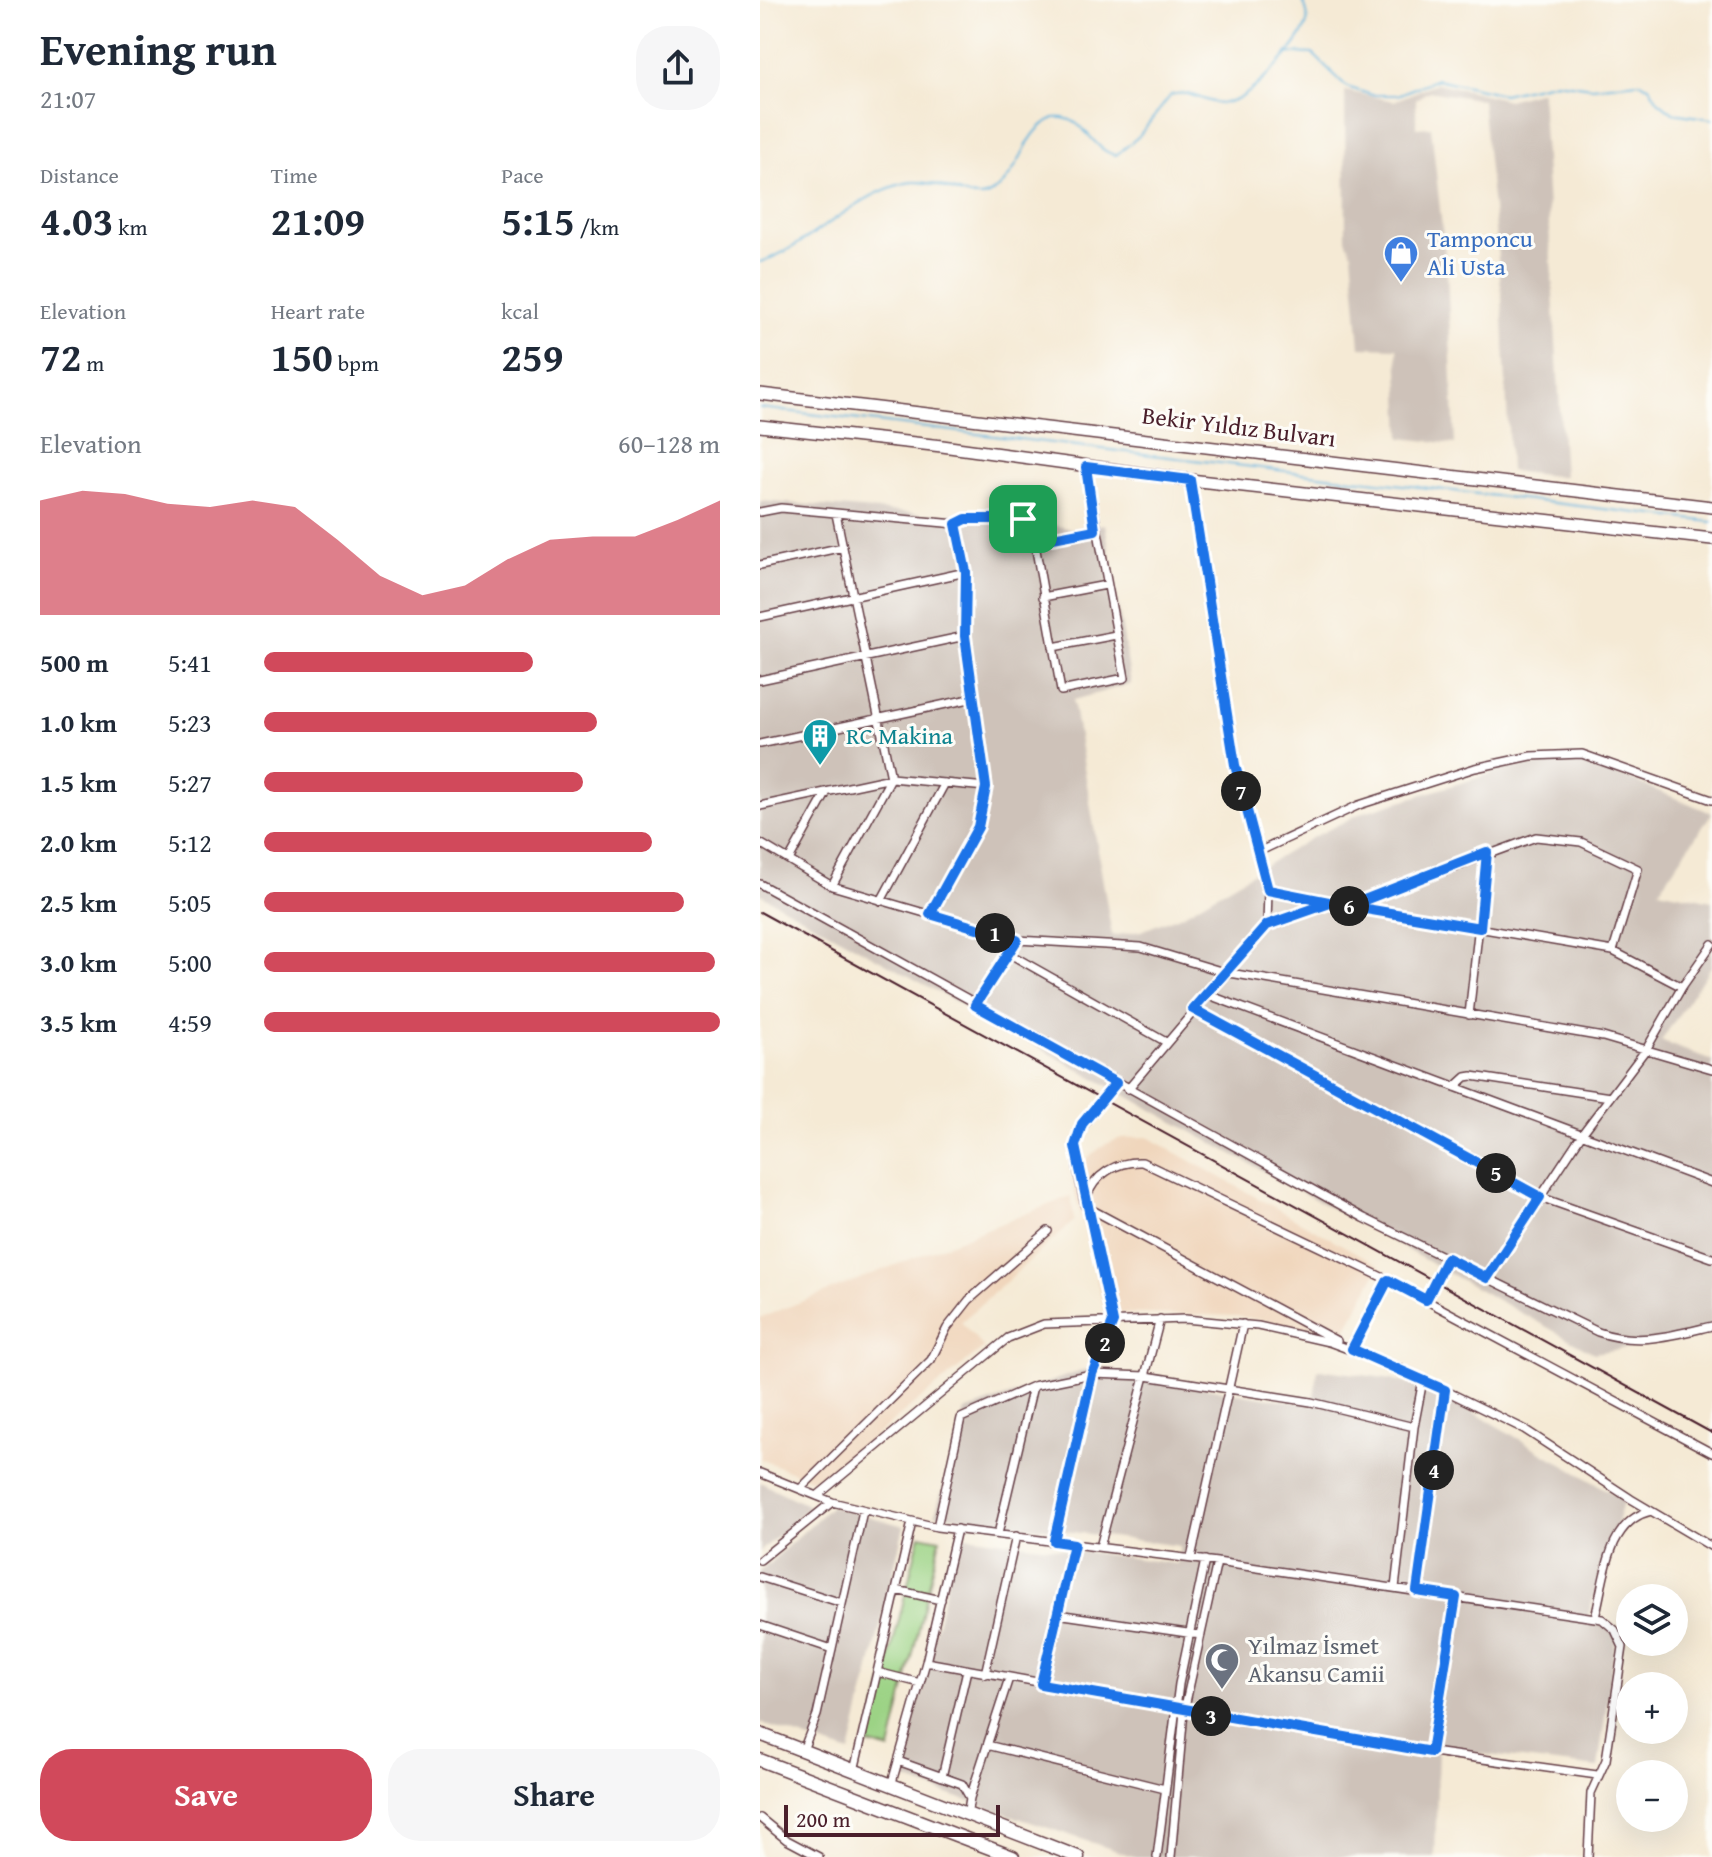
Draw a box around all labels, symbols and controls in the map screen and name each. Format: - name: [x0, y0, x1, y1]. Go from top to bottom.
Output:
- text: Evening run: [40, 17, 277, 81]
- button: share: [636, 26, 720, 110]
- text: 21:07: [40, 79, 96, 118]
- text: Distance: [40, 159, 119, 191]
- text: Time: [271, 159, 317, 191]
- text: Pace: [501, 159, 544, 191]
- text: 4.03: [40, 191, 113, 250]
- text: 21:09: [271, 191, 365, 250]
- text: 5:15: [501, 191, 575, 250]
- text: km: [113, 211, 147, 243]
- text: /km: [575, 211, 619, 243]
- place label: Tamponcu Ali Usta: [1427, 221, 1533, 284]
- shop icon: Tamponcu Ali Usta: [1382, 234, 1420, 284]
- text: Elevation: [40, 295, 126, 327]
- text: Heart rate: [271, 295, 365, 327]
- text: kcal: [501, 295, 539, 327]
- text: 72: [40, 327, 81, 386]
- text: 150: [271, 327, 333, 386]
- text: 259: [501, 327, 564, 386]
- text: m: [81, 347, 104, 379]
- text: bpm: [333, 347, 379, 379]
- street label: Bekir Yıldız Bulvarı: [1140, 397, 1338, 456]
- text: Elevation: [40, 424, 142, 463]
- text: 60–128 m: [618, 424, 720, 463]
- pin: [989, 485, 1057, 553]
- icon: arrive: [1001, 497, 1045, 541]
- text: 500 m: [40, 643, 108, 682]
- text: 5:41: [168, 643, 212, 682]
- text: 1.0 km: [40, 703, 117, 742]
- text: 5:23: [168, 703, 212, 742]
- building icon: RC Makina: [801, 717, 839, 767]
- place label: RC Makina: [846, 718, 954, 753]
- text: 1.5 km: [40, 763, 117, 802]
- text: 5:27: [168, 763, 212, 802]
- pin: 7: [1221, 771, 1261, 811]
- text: 7: [1235, 775, 1247, 807]
- text: 2.0 km: [40, 823, 117, 862]
- text: 5:12: [168, 823, 212, 862]
- text: 2.5 km: [40, 883, 117, 922]
- text: 5:05: [168, 883, 212, 922]
- pin: 6: [1329, 886, 1369, 926]
- text: 6: [1343, 890, 1355, 922]
- pin: 1: [975, 913, 1015, 953]
- text: 1: [989, 917, 1001, 949]
- text: 3.0 km: [40, 943, 117, 982]
- text: 5:00: [168, 943, 212, 982]
- text: 3.5 km: [40, 1003, 117, 1042]
- text: 4:59: [168, 1003, 212, 1042]
- pin: 5: [1476, 1153, 1516, 1193]
- text: 5: [1490, 1157, 1502, 1189]
- pin: 2: [1085, 1323, 1125, 1363]
- text: 2: [1099, 1327, 1111, 1359]
- pin: 4: [1414, 1450, 1454, 1490]
- text: 4: [1428, 1454, 1440, 1486]
- map controls: [1616, 1584, 1688, 1832]
- button: layers: [1616, 1584, 1688, 1656]
- place label: Yılmaz İsmet Akansu Camii: [1248, 1628, 1385, 1691]
- mosque icon: Yılmaz İsmet Akansu Camii: [1203, 1641, 1241, 1691]
- button: +: [1616, 1672, 1688, 1744]
- pin: 3: [1191, 1696, 1231, 1736]
- text: 3: [1205, 1700, 1217, 1732]
- button: Save: [40, 1749, 372, 1841]
- button: Share: [388, 1749, 720, 1841]
- button: −: [1616, 1760, 1688, 1832]
- scale bar: [784, 1801, 1000, 1837]
- text: 200 m: [796, 1803, 851, 1835]

